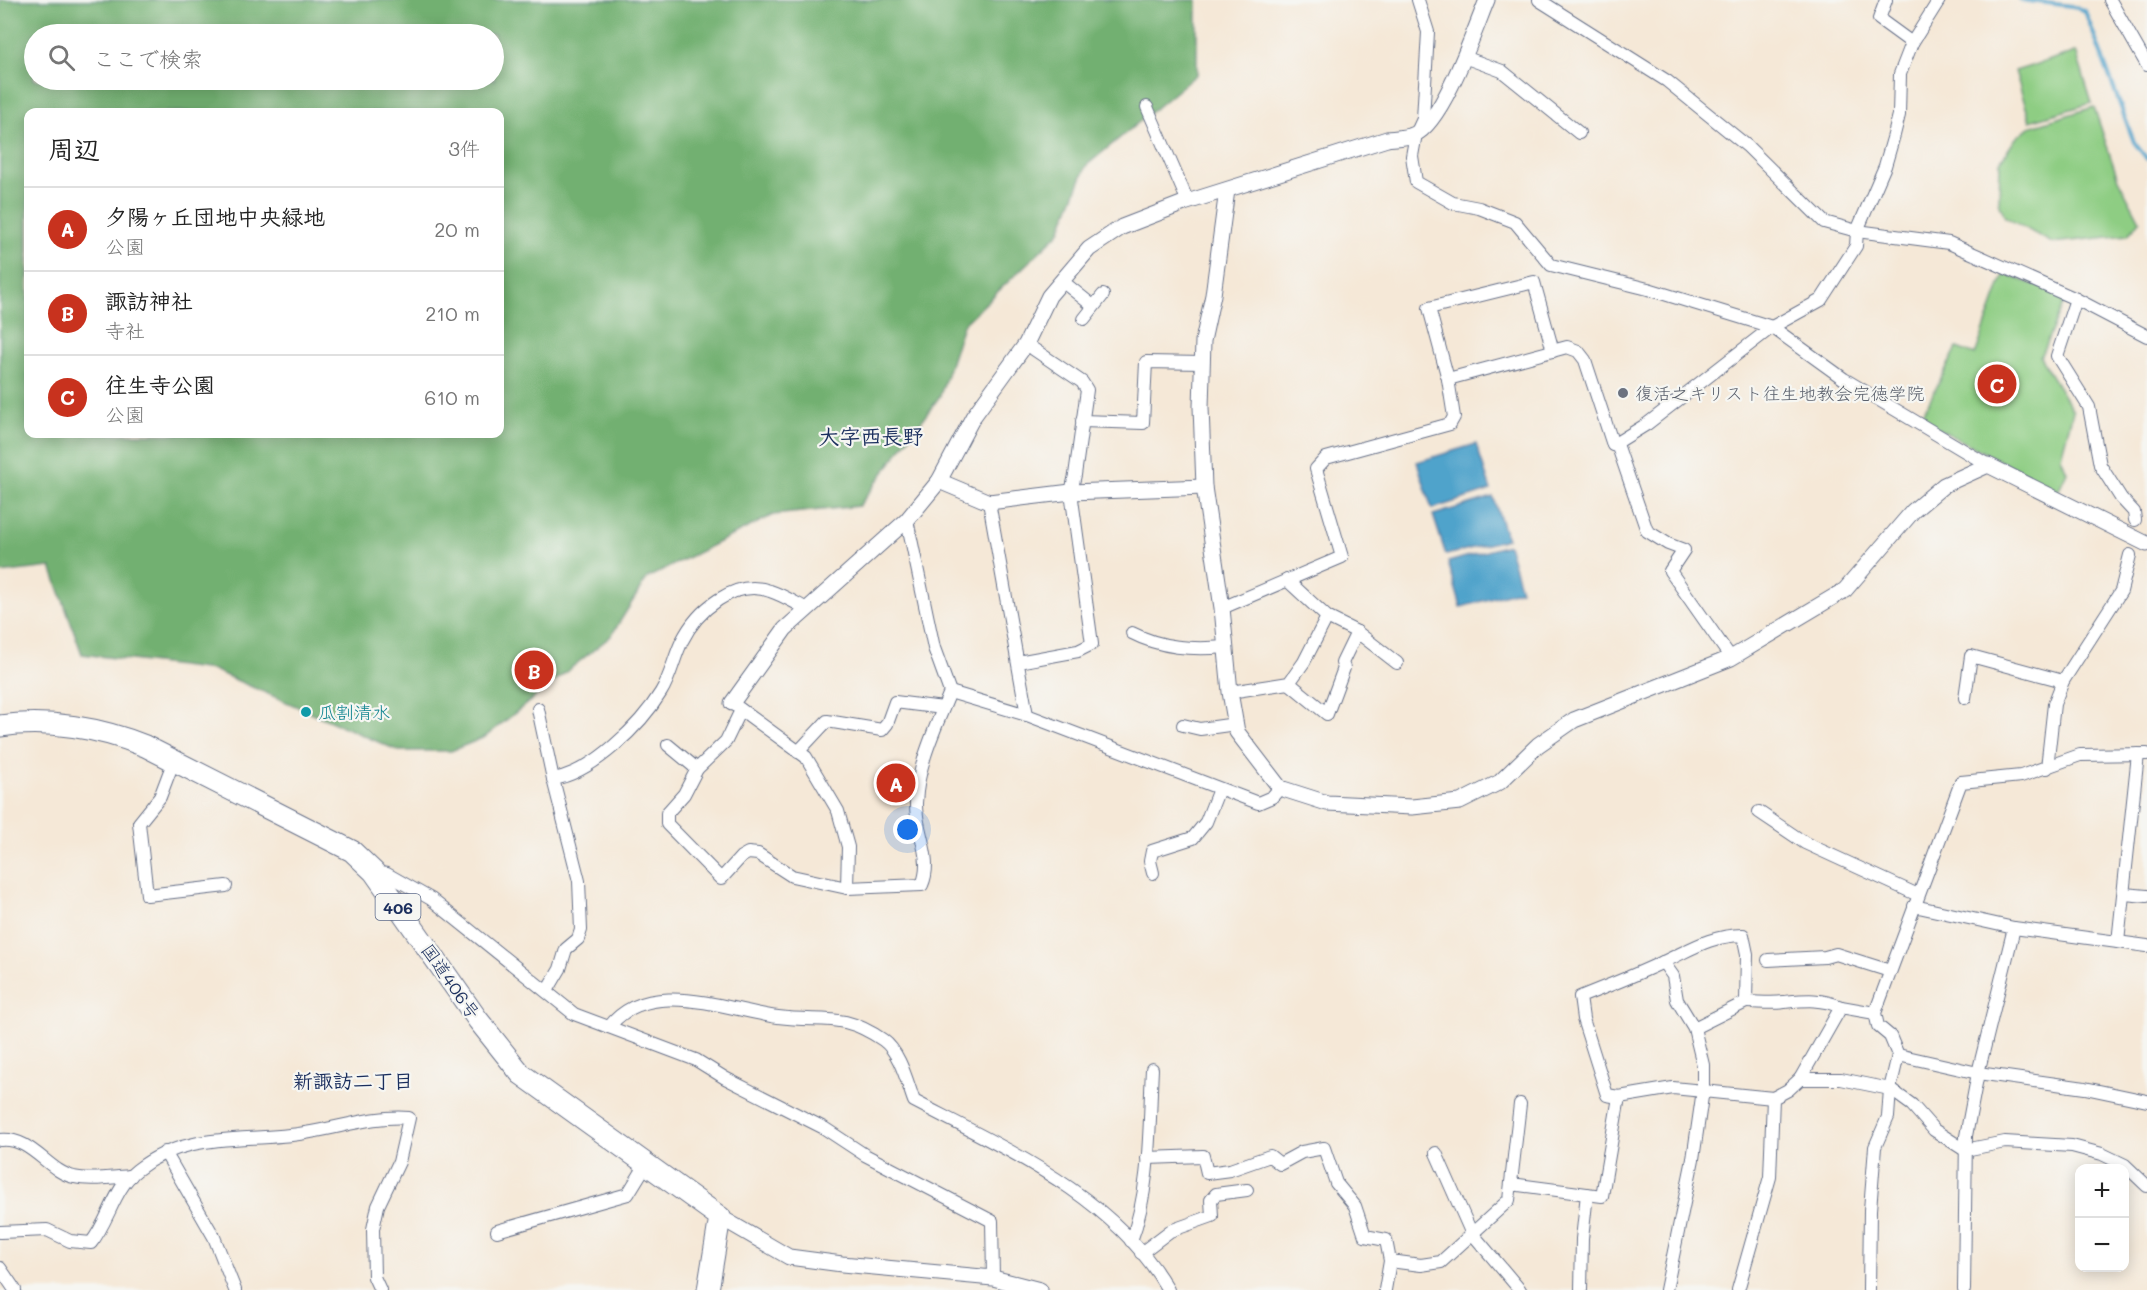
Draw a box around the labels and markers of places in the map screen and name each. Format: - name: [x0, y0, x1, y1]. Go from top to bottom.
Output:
- pin: C: [1978, 362, 2016, 406]
- place label: 復活之キリスト往生地教会完徳学院: [1635, 381, 1924, 405]
- marker: 復活之キリスト往生地教会完徳学院: [1616, 386, 1630, 400]
- pin: B: [514, 648, 554, 692]
- place label: 瓜割清水: [318, 700, 390, 724]
- marker: 瓜割清水: [299, 705, 313, 719]
- pin: A: [876, 760, 916, 806]

